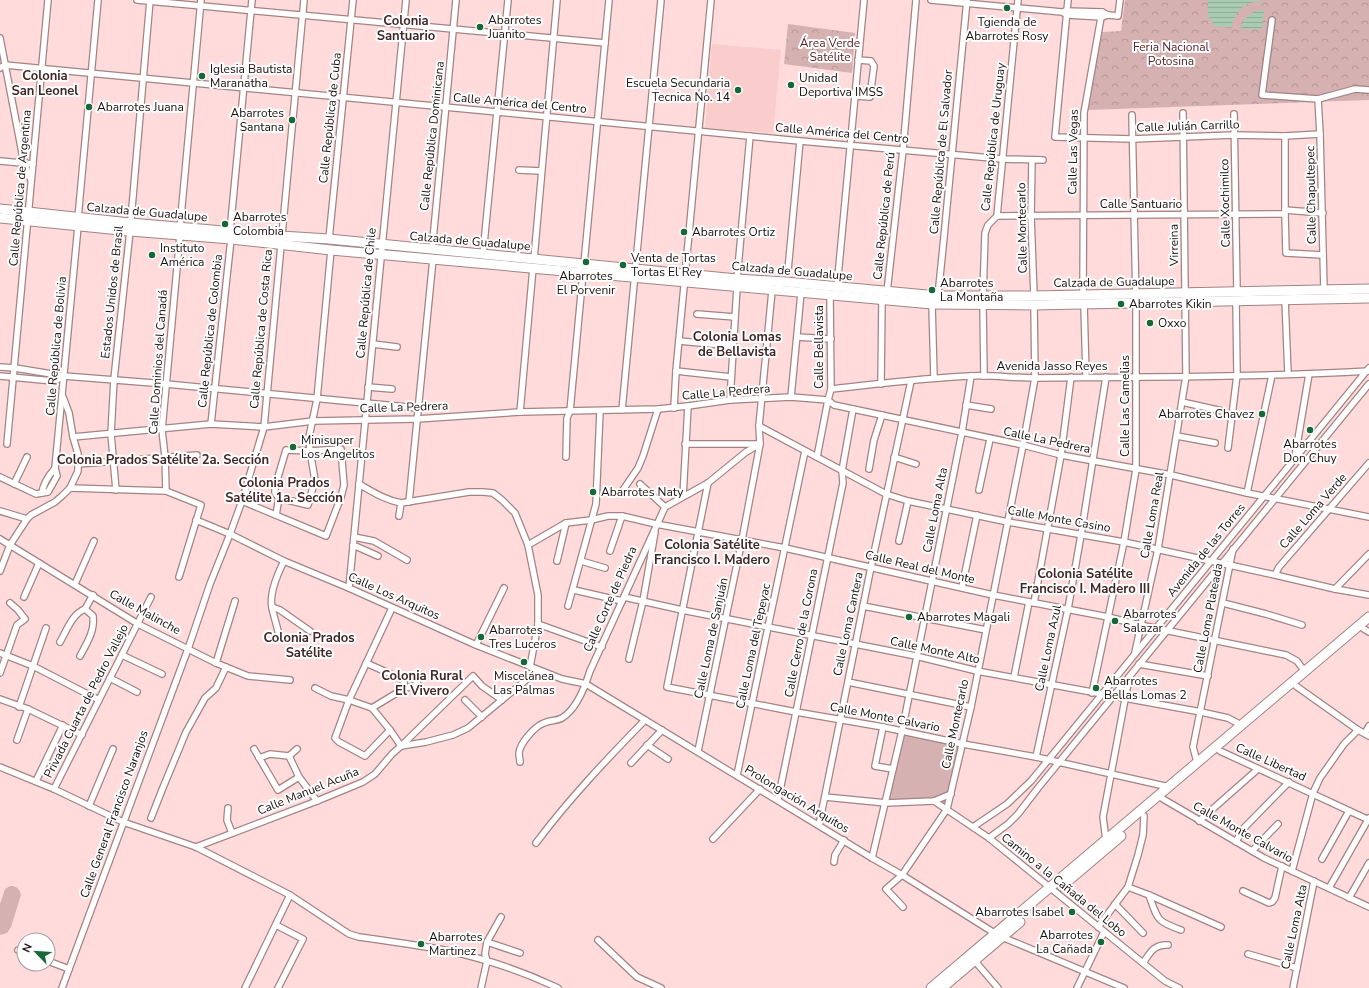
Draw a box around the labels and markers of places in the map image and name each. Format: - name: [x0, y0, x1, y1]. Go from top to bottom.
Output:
- marker: Tgienda de Abarrotes Rosy: [1002, 3, 1012, 13]
- place label: Abarrotes Juanito: [487, 12, 542, 42]
- place label: Tgienda de Abarrotes Rosy: [966, 14, 1049, 44]
- marker: Abarrotes Juanito: [475, 22, 485, 32]
- place label: Iglesia Bautista Maranatha: [210, 61, 292, 91]
- place label: Unidad Deportiva IMSS: [799, 70, 883, 100]
- marker: Iglesia Bautista Maranatha: [197, 71, 207, 81]
- place label: Escuela Secundaria Tecnica No. 14: [626, 75, 730, 105]
- marker: Unidad Deportiva IMSS: [786, 80, 796, 90]
- marker: Escuela Secundaria Tecnica No. 14: [733, 85, 743, 95]
- place label: Abarrotes Juana: [97, 99, 184, 115]
- marker: Abarrotes Juana: [84, 102, 94, 112]
- place label: Abarrotes Santana: [230, 105, 284, 135]
- marker: Abarrotes Santana: [287, 115, 297, 125]
- place label: Abarrotes Colombia: [233, 209, 287, 239]
- marker: Abarrotes Colombia: [220, 219, 230, 229]
- place label: Abarrotes Ortiz: [692, 224, 775, 240]
- marker: Abarrotes Ortiz: [679, 227, 689, 237]
- place label: Instituto América: [160, 240, 205, 270]
- marker: Instituto América: [147, 250, 157, 260]
- place label: Venta de Tortas Tortas El Rey: [630, 250, 716, 280]
- marker: Abarrotes El Porvenir: [581, 257, 591, 267]
- marker: Venta de Tortas Tortas El Rey: [618, 260, 628, 270]
- place label: Abarrotes El Porvenir: [557, 268, 616, 298]
- place label: Abarrotes La Montaña: [940, 275, 1003, 305]
- marker: Abarrotes La Montaña: [927, 285, 937, 295]
- place label: Abarrotes Kikin: [1129, 296, 1212, 312]
- marker: Abarrotes Kikin: [1116, 299, 1126, 309]
- place label: Oxxo: [1158, 315, 1187, 331]
- marker: Oxxo: [1145, 318, 1155, 328]
- place label: Abarrotes Chavez: [1158, 406, 1254, 422]
- marker: Abarrotes Chavez: [1257, 409, 1267, 419]
- marker: Abarrotes Don Chuy: [1305, 425, 1315, 435]
- place label: Minisuper Los Angelitos: [301, 432, 375, 462]
- place label: Abarrotes Don Chuy: [1283, 436, 1337, 466]
- marker: Minisuper Los Angelitos: [288, 442, 298, 452]
- place label: Abarrotes Naty: [601, 484, 684, 500]
- marker: Abarrotes Naty: [588, 487, 598, 497]
- place label: Abarrotes Salazar: [1123, 606, 1177, 636]
- place label: Abarrotes Magali: [917, 609, 1010, 625]
- marker: Abarrotes Magali: [904, 612, 914, 622]
- marker: Abarrotes Salazar: [1110, 616, 1120, 626]
- place label: Abarrotes Tres Luceros: [489, 622, 557, 652]
- marker: Abarrotes Tres Luceros: [476, 632, 486, 642]
- marker: Miscelánea Las Palmas: [519, 657, 529, 667]
- place label: Miscelánea Las Palmas: [493, 668, 555, 698]
- place label: Abarrotes Bellas Lomas 2: [1104, 673, 1187, 703]
- marker: Abarrotes Bellas Lomas 2: [1091, 683, 1101, 693]
- place label: Abarrotes Isabel: [975, 904, 1064, 920]
- marker: Abarrotes Isabel: [1067, 907, 1077, 917]
- place label: Abarrotes La Cañada: [1036, 927, 1093, 957]
- place label: Abarrotes Martinez: [429, 929, 483, 959]
- marker: Abarrotes La Cañada: [1096, 937, 1106, 947]
- marker: Abarrotes Martinez: [416, 939, 426, 949]

